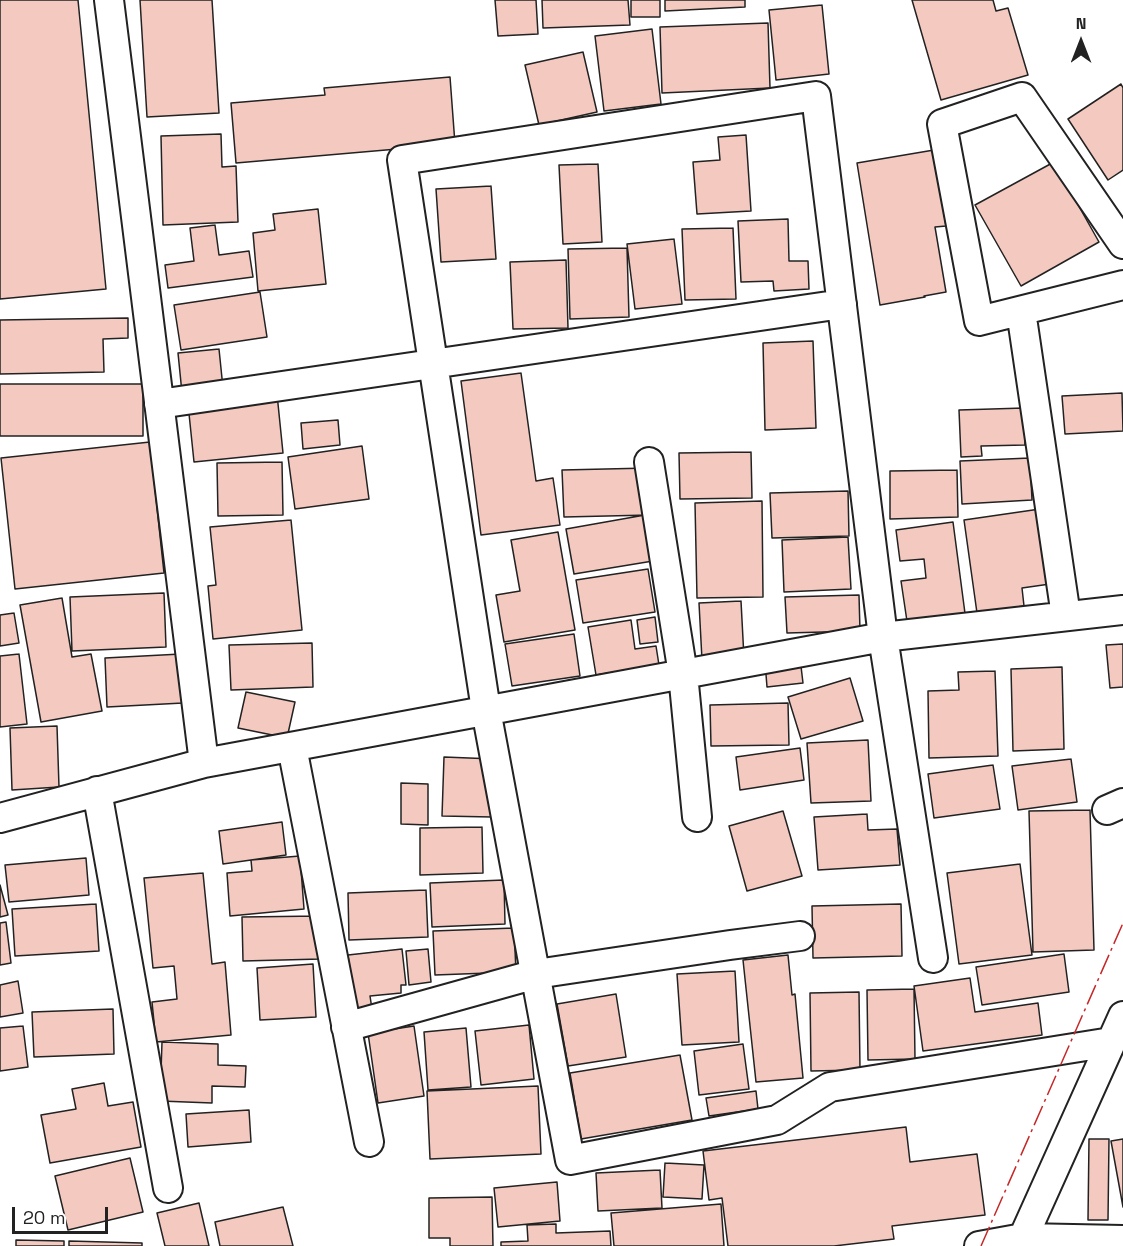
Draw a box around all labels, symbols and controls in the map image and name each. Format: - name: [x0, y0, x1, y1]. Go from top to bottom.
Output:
- north arrow: [1051, 12, 1111, 72]
- text: N: [1076, 13, 1086, 34]
- scale bar: [15, 1195, 111, 1233]
- text: 20 m: [23, 1206, 66, 1229]

